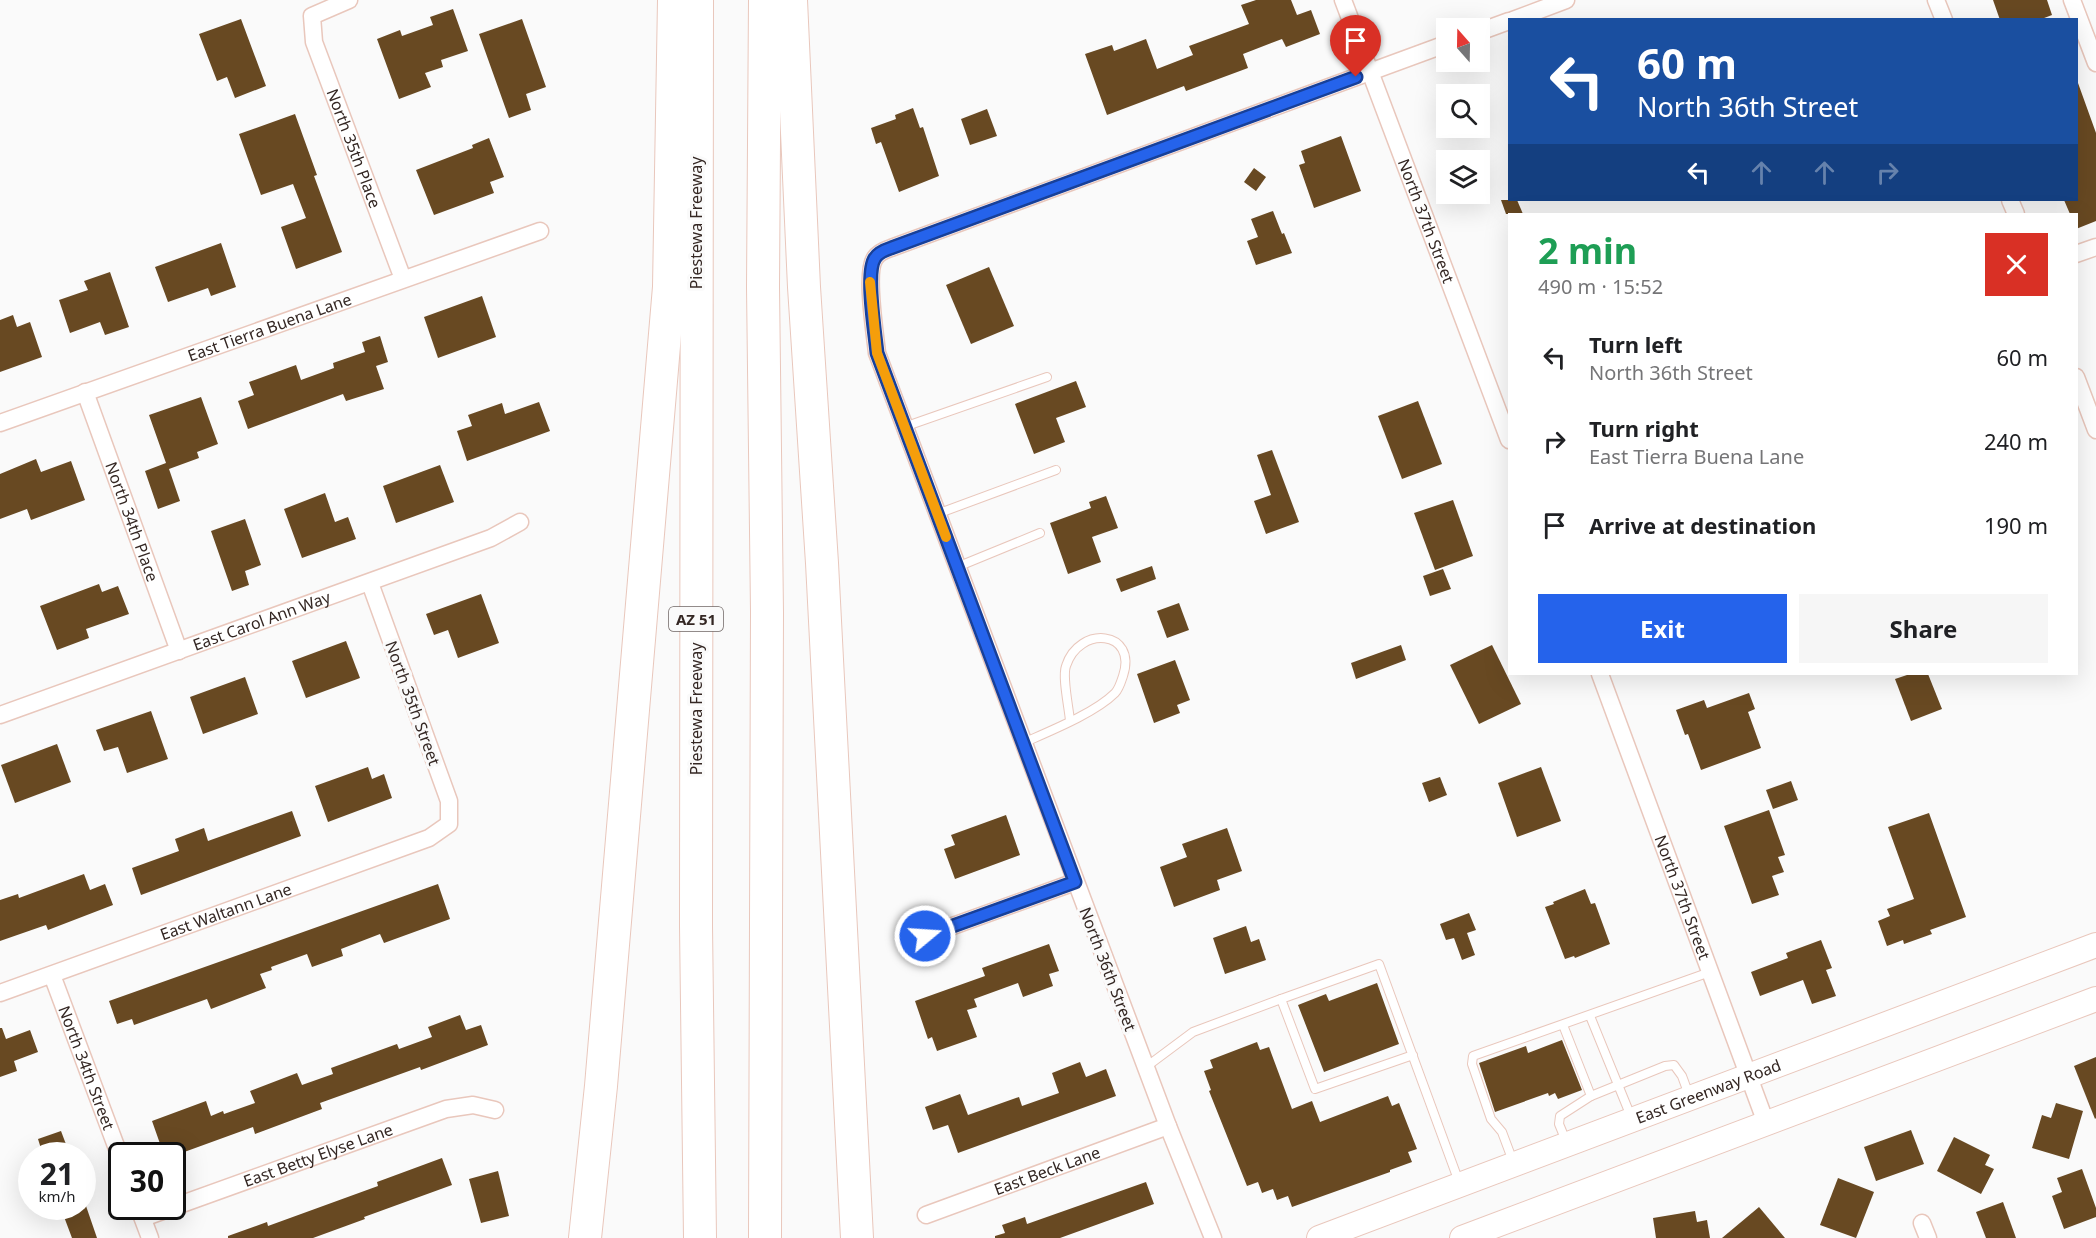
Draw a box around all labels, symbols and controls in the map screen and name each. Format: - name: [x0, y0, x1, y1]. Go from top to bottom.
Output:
- pin: [1330, 15, 1381, 77]
- north arrow: [1436, 18, 1490, 72]
- map controls: [1436, 18, 1490, 204]
- icon: arrive: [1339, 24, 1372, 57]
- text: 60 m: [1637, 34, 1737, 91]
- icon: left: [1538, 42, 1616, 120]
- button: search: [1436, 84, 1490, 138]
- street label: North 35th Place: [321, 86, 386, 211]
- text: North 36th Street: [1637, 88, 1858, 125]
- button: layers: [1436, 150, 1490, 204]
- street label: Piestewa Freeway: [685, 156, 707, 289]
- street label: North 37th Street: [1393, 156, 1460, 286]
- icon: left: [1682, 156, 1715, 189]
- icon: ahead: [1745, 156, 1778, 189]
- icon: ahead: [1808, 156, 1841, 189]
- icon: right: [1871, 156, 1904, 189]
- text: 2 min: [1538, 226, 1637, 275]
- button: close: [1985, 233, 2048, 296]
- text: 490 m · 15:52: [1538, 273, 1663, 300]
- street label: East Tierra Buena Lane: [185, 288, 354, 366]
- text: Turn left: [1589, 329, 1683, 359]
- icon: left: [1538, 341, 1571, 374]
- text: 60 m: [1997, 342, 2048, 372]
- text: North 36th Street: [1589, 359, 1753, 386]
- text: Turn right: [1589, 413, 1699, 443]
- icon: right: [1538, 425, 1571, 458]
- text: 240 m: [1984, 426, 2048, 456]
- text: East Tierra Buena Lane: [1589, 443, 1804, 470]
- street label: North 34th Place: [100, 459, 164, 585]
- icon: arrive: [1538, 509, 1571, 542]
- text: Arrive at destination: [1589, 510, 1816, 540]
- text: 190 m: [1984, 510, 2048, 540]
- street label: East Carol Ann Way: [190, 586, 334, 656]
- button: Exit: [1538, 594, 1787, 663]
- button: Share: [1799, 594, 2048, 663]
- road number: AZ 51: [669, 607, 723, 631]
- street label: North 35th Street: [380, 638, 446, 769]
- street label: Piestewa Freeway: [685, 642, 707, 775]
- street label: North 37th Street: [1649, 832, 1716, 963]
- street label: East Waltann Lane: [157, 878, 294, 945]
- position arrow: [893, 904, 957, 968]
- street label: North 36th Street: [1074, 904, 1142, 1034]
- street label: North 34th Street: [53, 1002, 120, 1133]
- street label: East Greenway Road: [1632, 1054, 1784, 1129]
- street label: East Betty Elyse Lane: [240, 1118, 396, 1192]
- street label: East Beck Lane: [991, 1141, 1103, 1200]
- speed limit sign: 30: [108, 1142, 186, 1220]
- text: 21: [40, 1153, 74, 1194]
- text: km/h: [39, 1186, 75, 1206]

